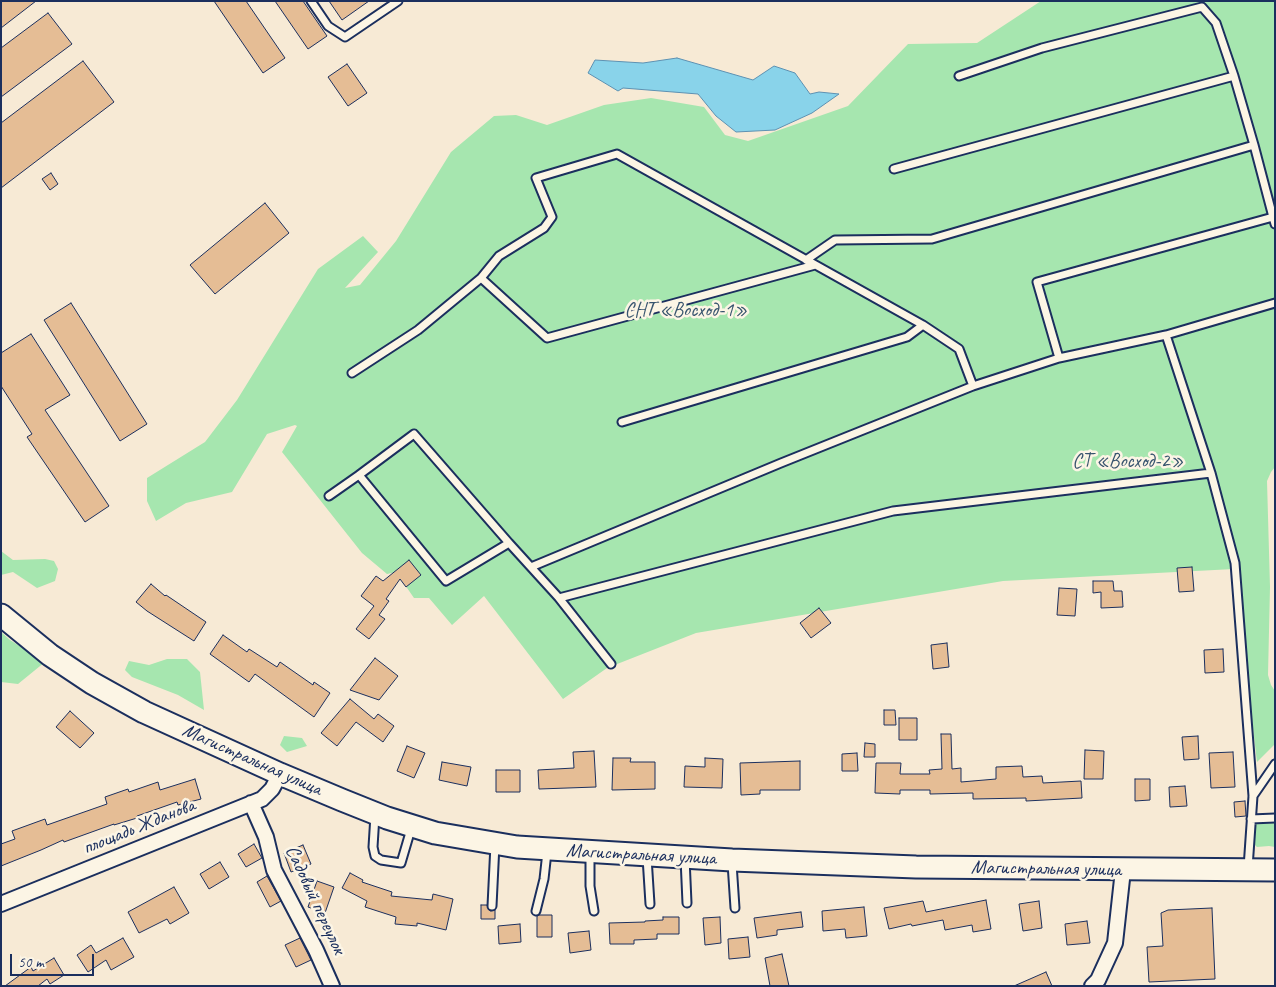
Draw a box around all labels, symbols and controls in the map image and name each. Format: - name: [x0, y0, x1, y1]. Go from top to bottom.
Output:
- park label: СНТ «Восход-1»: [625, 299, 747, 323]
- park label: СТ «Восход-2»: [1072, 450, 1184, 474]
- street label: Магистральная улица: [179, 718, 325, 802]
- street label: площадь Жданова: [79, 794, 199, 860]
- street label: Магистральная улица: [565, 839, 717, 871]
- street label: Садовый переулок: [279, 842, 351, 958]
- street label: Магистральная улица: [971, 856, 1121, 882]
- scale bar: [12, 944, 96, 976]
- text: 50 m: [18, 953, 44, 972]

